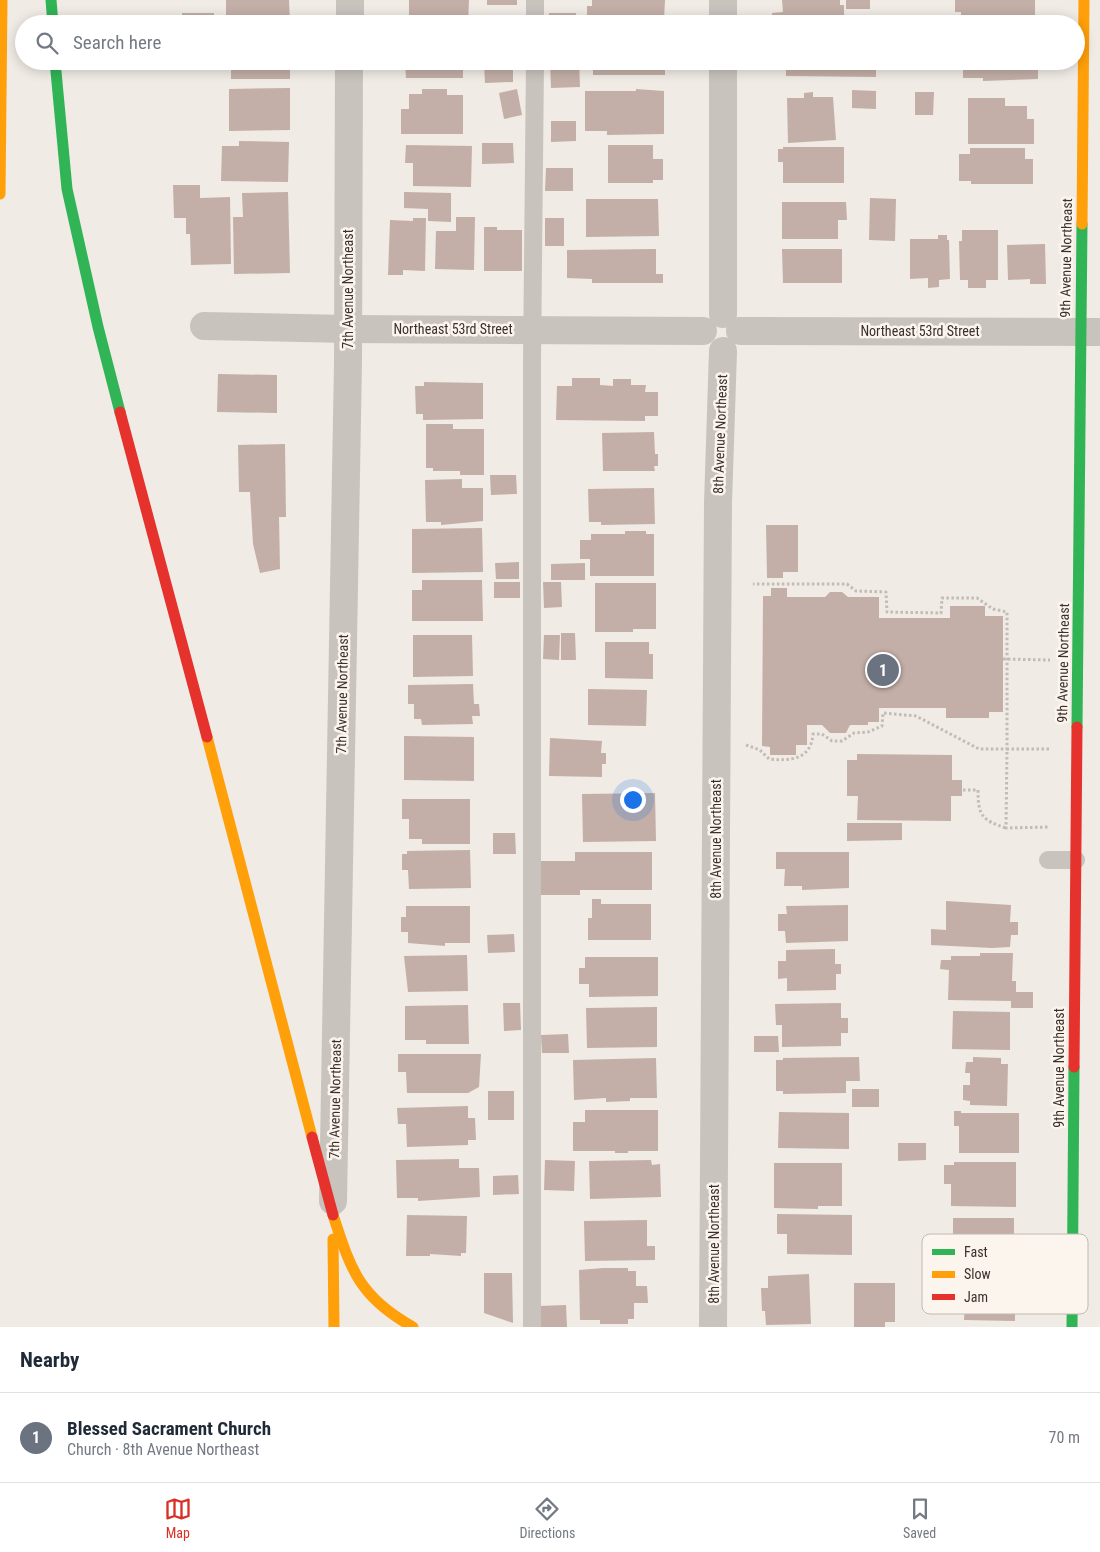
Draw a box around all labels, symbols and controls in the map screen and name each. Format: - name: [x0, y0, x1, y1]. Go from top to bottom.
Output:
- search box: [15, 15, 1085, 70]
- icon: search: [33, 29, 61, 57]
- text: Search here: [73, 31, 161, 54]
- street label: 9th Avenue Northeast: [1057, 198, 1075, 318]
- street label: 7th Avenue Northeast: [340, 229, 356, 349]
- street label: Northeast 53rd Street: [393, 321, 513, 337]
- street label: Northeast 53rd Street: [860, 323, 980, 339]
- street label: 8th Avenue Northeast: [710, 374, 730, 494]
- street label: 9th Avenue Northeast: [1054, 603, 1072, 723]
- street label: 7th Avenue Northeast: [333, 634, 351, 754]
- pin: 1: [867, 651, 899, 689]
- street label: 8th Avenue Northeast: [708, 779, 724, 899]
- your location: [620, 787, 646, 813]
- street label: 9th Avenue Northeast: [1051, 1008, 1067, 1128]
- street label: 7th Avenue Northeast: [326, 1039, 344, 1159]
- street label: 8th Avenue Northeast: [706, 1184, 722, 1304]
- legend: [922, 1234, 1088, 1314]
- text: Fast: [964, 1244, 988, 1260]
- text: Slow: [964, 1266, 991, 1282]
- text: Jam: [964, 1289, 988, 1305]
- text: Nearby: [20, 1348, 79, 1372]
- text: Blessed Sacrament Church: [67, 1417, 271, 1440]
- text: 1: [32, 1428, 40, 1447]
- text: 70 m: [1048, 1428, 1080, 1447]
- text: Church · 8th Avenue Northeast: [67, 1440, 259, 1459]
- tab: Map: [164, 1495, 192, 1541]
- tab: Directions: [519, 1495, 575, 1541]
- tab: Saved: [903, 1495, 936, 1541]

